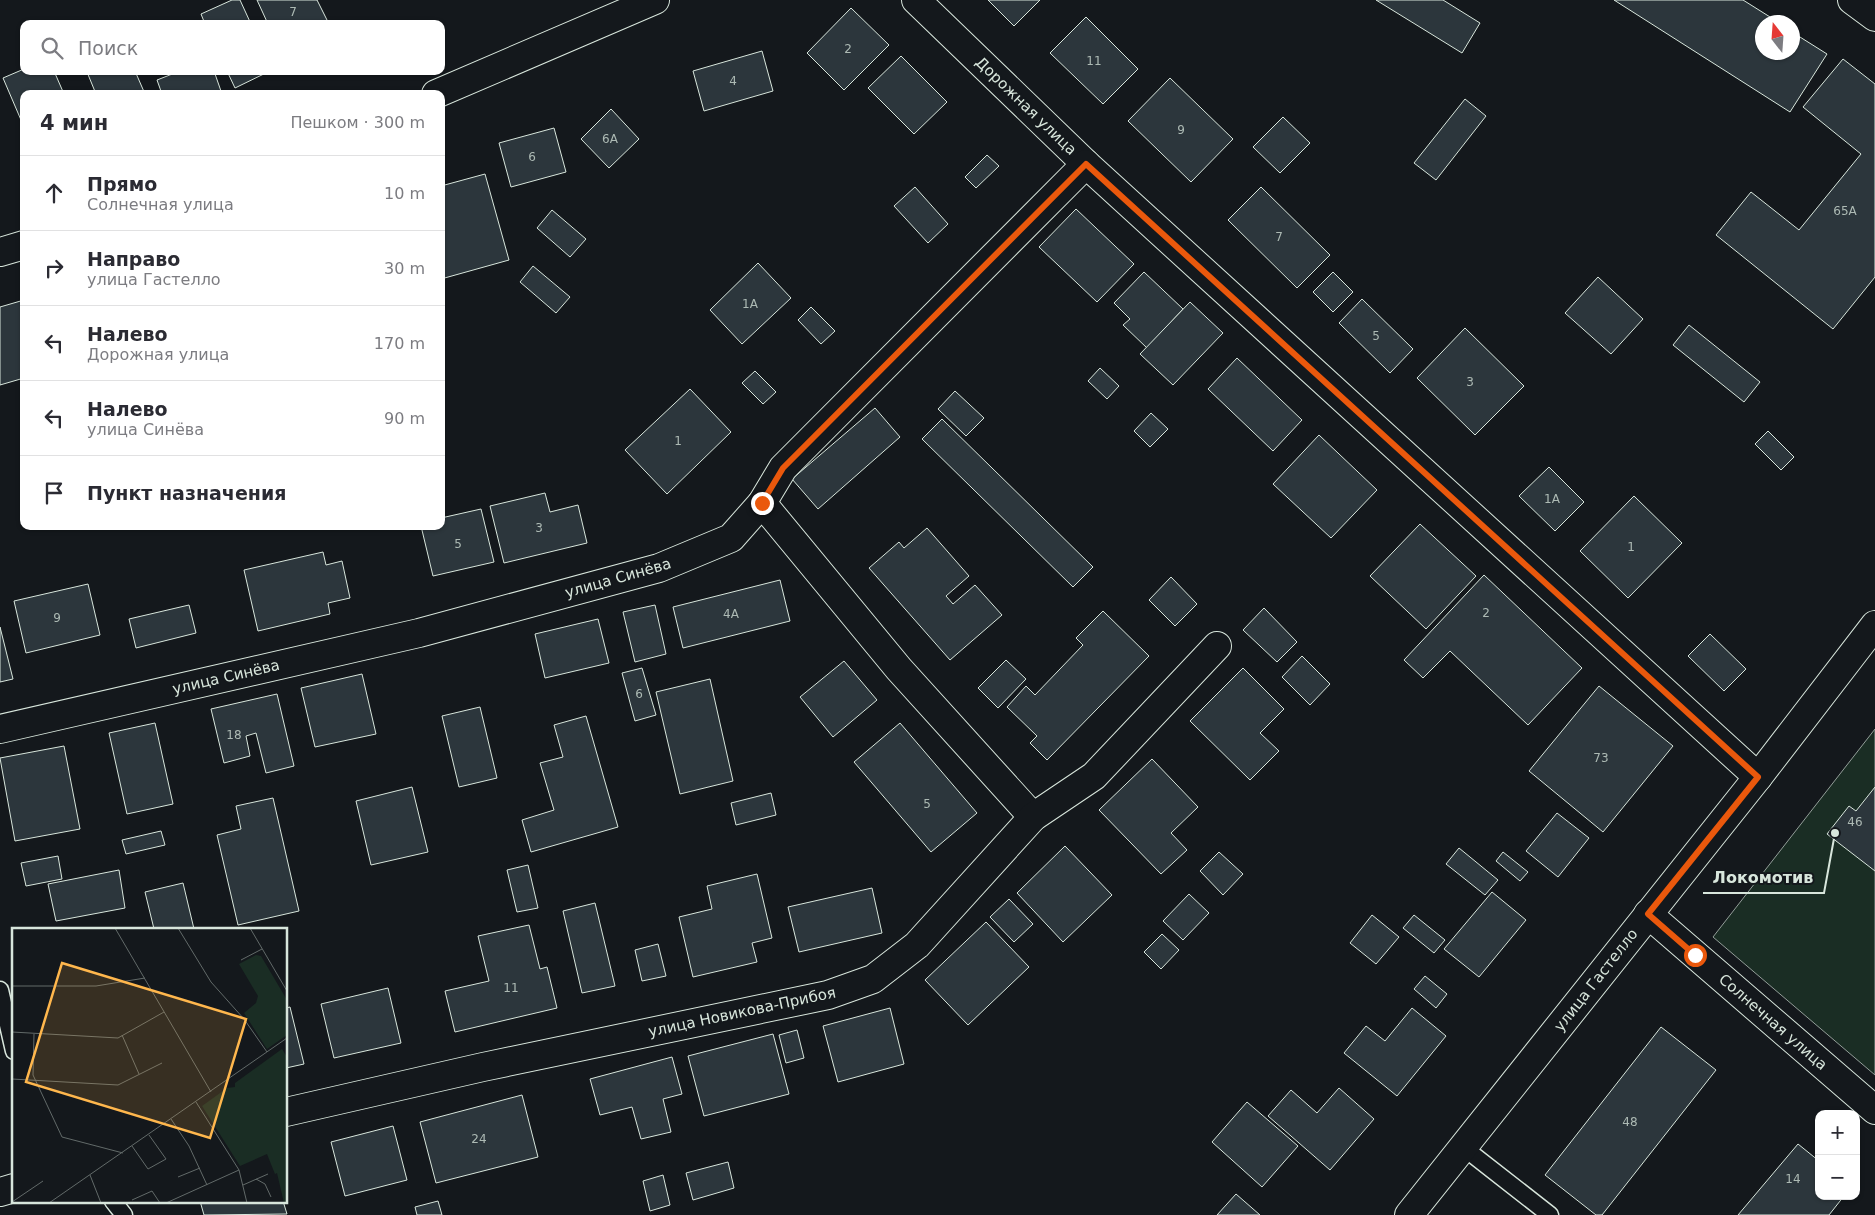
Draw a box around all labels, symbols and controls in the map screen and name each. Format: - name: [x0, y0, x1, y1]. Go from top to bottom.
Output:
- house number: 7: [289, 5, 297, 19]
- north arrow: [1755, 15, 1800, 60]
- search box: [20, 20, 445, 75]
- icon: search: [38, 34, 66, 62]
- text: Поиск: [78, 37, 138, 59]
- house number: 2: [844, 42, 852, 56]
- street label: Дорожная улица: [972, 53, 1080, 159]
- house number: 11: [1086, 54, 1102, 68]
- house number: 4: [729, 74, 737, 88]
- text: 4 мин: [40, 111, 108, 135]
- text: Пешком · 300 m: [290, 113, 425, 132]
- house number: 9: [1177, 123, 1185, 137]
- house number: 6А: [602, 132, 619, 146]
- house number: 6: [528, 150, 536, 164]
- text: Прямо: [87, 173, 157, 195]
- icon: ahead: [40, 179, 68, 207]
- text: 10 m: [384, 184, 425, 203]
- text: Солнечная улица: [87, 195, 234, 214]
- house number: 65А: [1833, 204, 1858, 218]
- house number: 7: [1275, 230, 1283, 244]
- text: Направо: [87, 248, 180, 270]
- icon: right: [40, 254, 68, 282]
- text: 30 m: [384, 259, 425, 278]
- text: улица Гастелло: [87, 270, 221, 289]
- house number: 1А: [742, 297, 759, 311]
- text: Налево: [87, 323, 168, 345]
- icon: left: [40, 329, 68, 357]
- house number: 5: [1372, 329, 1380, 343]
- text: 170 m: [374, 334, 425, 353]
- text: Дорожная улица: [87, 345, 229, 364]
- house number: 3: [1466, 375, 1474, 389]
- text: Налево: [87, 398, 168, 420]
- icon: left: [40, 404, 68, 432]
- text: 90 m: [384, 409, 425, 428]
- text: улица Синёва: [87, 420, 204, 439]
- house number: 1: [674, 434, 682, 448]
- icon: arrive: [40, 479, 68, 507]
- text: Пункт назначения: [87, 482, 286, 504]
- route end: [751, 492, 774, 515]
- house number: 1А: [1544, 492, 1561, 506]
- house number: 3: [535, 521, 543, 535]
- house number: 5: [454, 537, 462, 551]
- house number: 1: [1627, 540, 1635, 554]
- street label: улица Синёва: [563, 554, 673, 602]
- house number: 2: [1482, 606, 1490, 620]
- house number: 4А: [723, 607, 740, 621]
- house number: 9: [53, 611, 61, 625]
- street label: улица Синёва: [171, 656, 281, 698]
- house number: 6: [635, 687, 643, 701]
- house number: 18: [226, 728, 242, 742]
- house number: 73: [1593, 751, 1609, 765]
- house number: 5: [923, 797, 931, 811]
- house number: 46: [1847, 815, 1863, 829]
- callout: Локомотив: [1703, 862, 1824, 893]
- text: Локомотив: [1713, 868, 1813, 887]
- street label: улица Гастелло: [1550, 925, 1642, 1035]
- inset map: [12, 928, 288, 1202]
- route start: [1684, 944, 1707, 967]
- street label: Солнечная улица: [1715, 970, 1831, 1074]
- house number: 11: [503, 981, 519, 995]
- street label: улица Новикова-Прибоя: [647, 983, 837, 1041]
- map controls: [1815, 1110, 1860, 1200]
- button: +: [1815, 1110, 1860, 1155]
- house number: 48: [1622, 1115, 1638, 1129]
- house number: 24: [471, 1132, 487, 1146]
- button: −: [1815, 1155, 1860, 1200]
- house number: 14: [1785, 1172, 1801, 1186]

